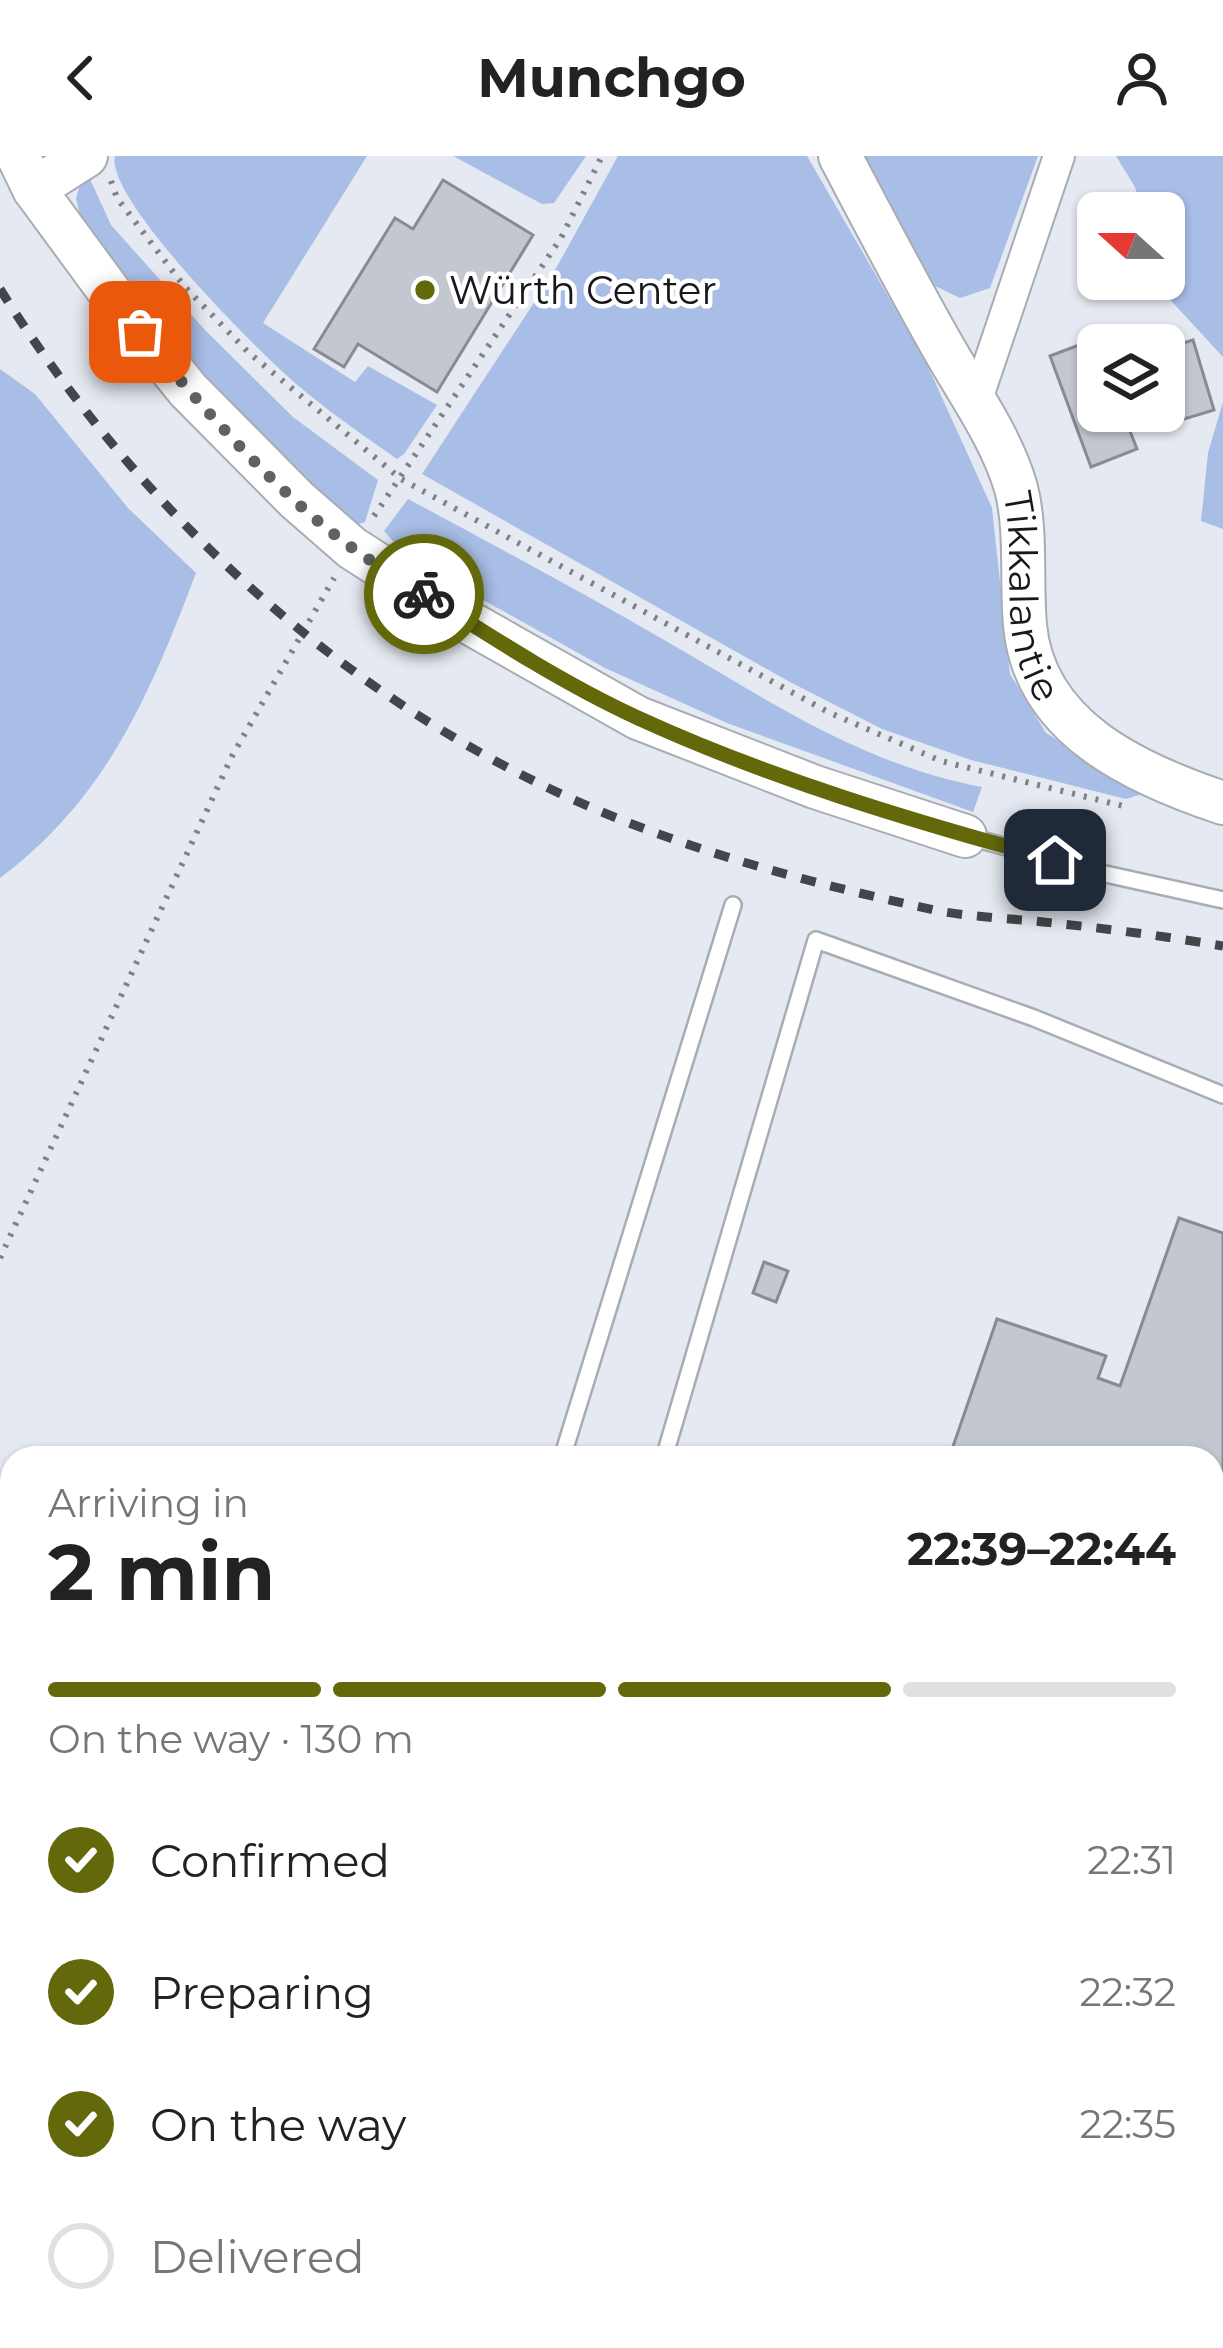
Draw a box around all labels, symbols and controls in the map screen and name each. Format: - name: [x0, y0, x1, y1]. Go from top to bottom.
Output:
- icon: back: [48, 45, 114, 111]
- text: Munchgo: [477, 45, 746, 111]
- icon: person: [1109, 45, 1175, 111]
- north arrow: [1077, 192, 1185, 300]
- map controls: [1077, 192, 1185, 432]
- place label: Würth Center: [449, 266, 717, 314]
- marker: Würth Center: [412, 277, 438, 303]
- pin: [89, 281, 191, 383]
- icon: bag: [107, 299, 173, 365]
- button: layers: [1077, 324, 1185, 432]
- street label: Tikkalantie: [994, 488, 1072, 710]
- courier: [364, 534, 484, 654]
- icon: bike: [391, 561, 457, 627]
- pin: [1004, 809, 1106, 911]
- icon: home: [1022, 827, 1088, 893]
- text: Arriving in: [48, 1479, 249, 1527]
- text: 22:39–22:44: [907, 1521, 1176, 1576]
- text: 2 min: [48, 1524, 275, 1620]
- text: On the way · 130 m: [48, 1715, 414, 1763]
- icon: check: [48, 1827, 114, 1893]
- text: Confirmed: [150, 1833, 390, 1888]
- text: 22:31: [1087, 1836, 1176, 1884]
- icon: check: [48, 1959, 114, 2025]
- text: Preparing: [150, 1965, 374, 2020]
- text: 22:32: [1079, 1968, 1176, 2016]
- icon: check: [48, 2091, 114, 2157]
- text: On the way: [150, 2097, 406, 2152]
- text: 22:35: [1080, 2100, 1176, 2148]
- text: Delivered: [150, 2229, 365, 2284]

